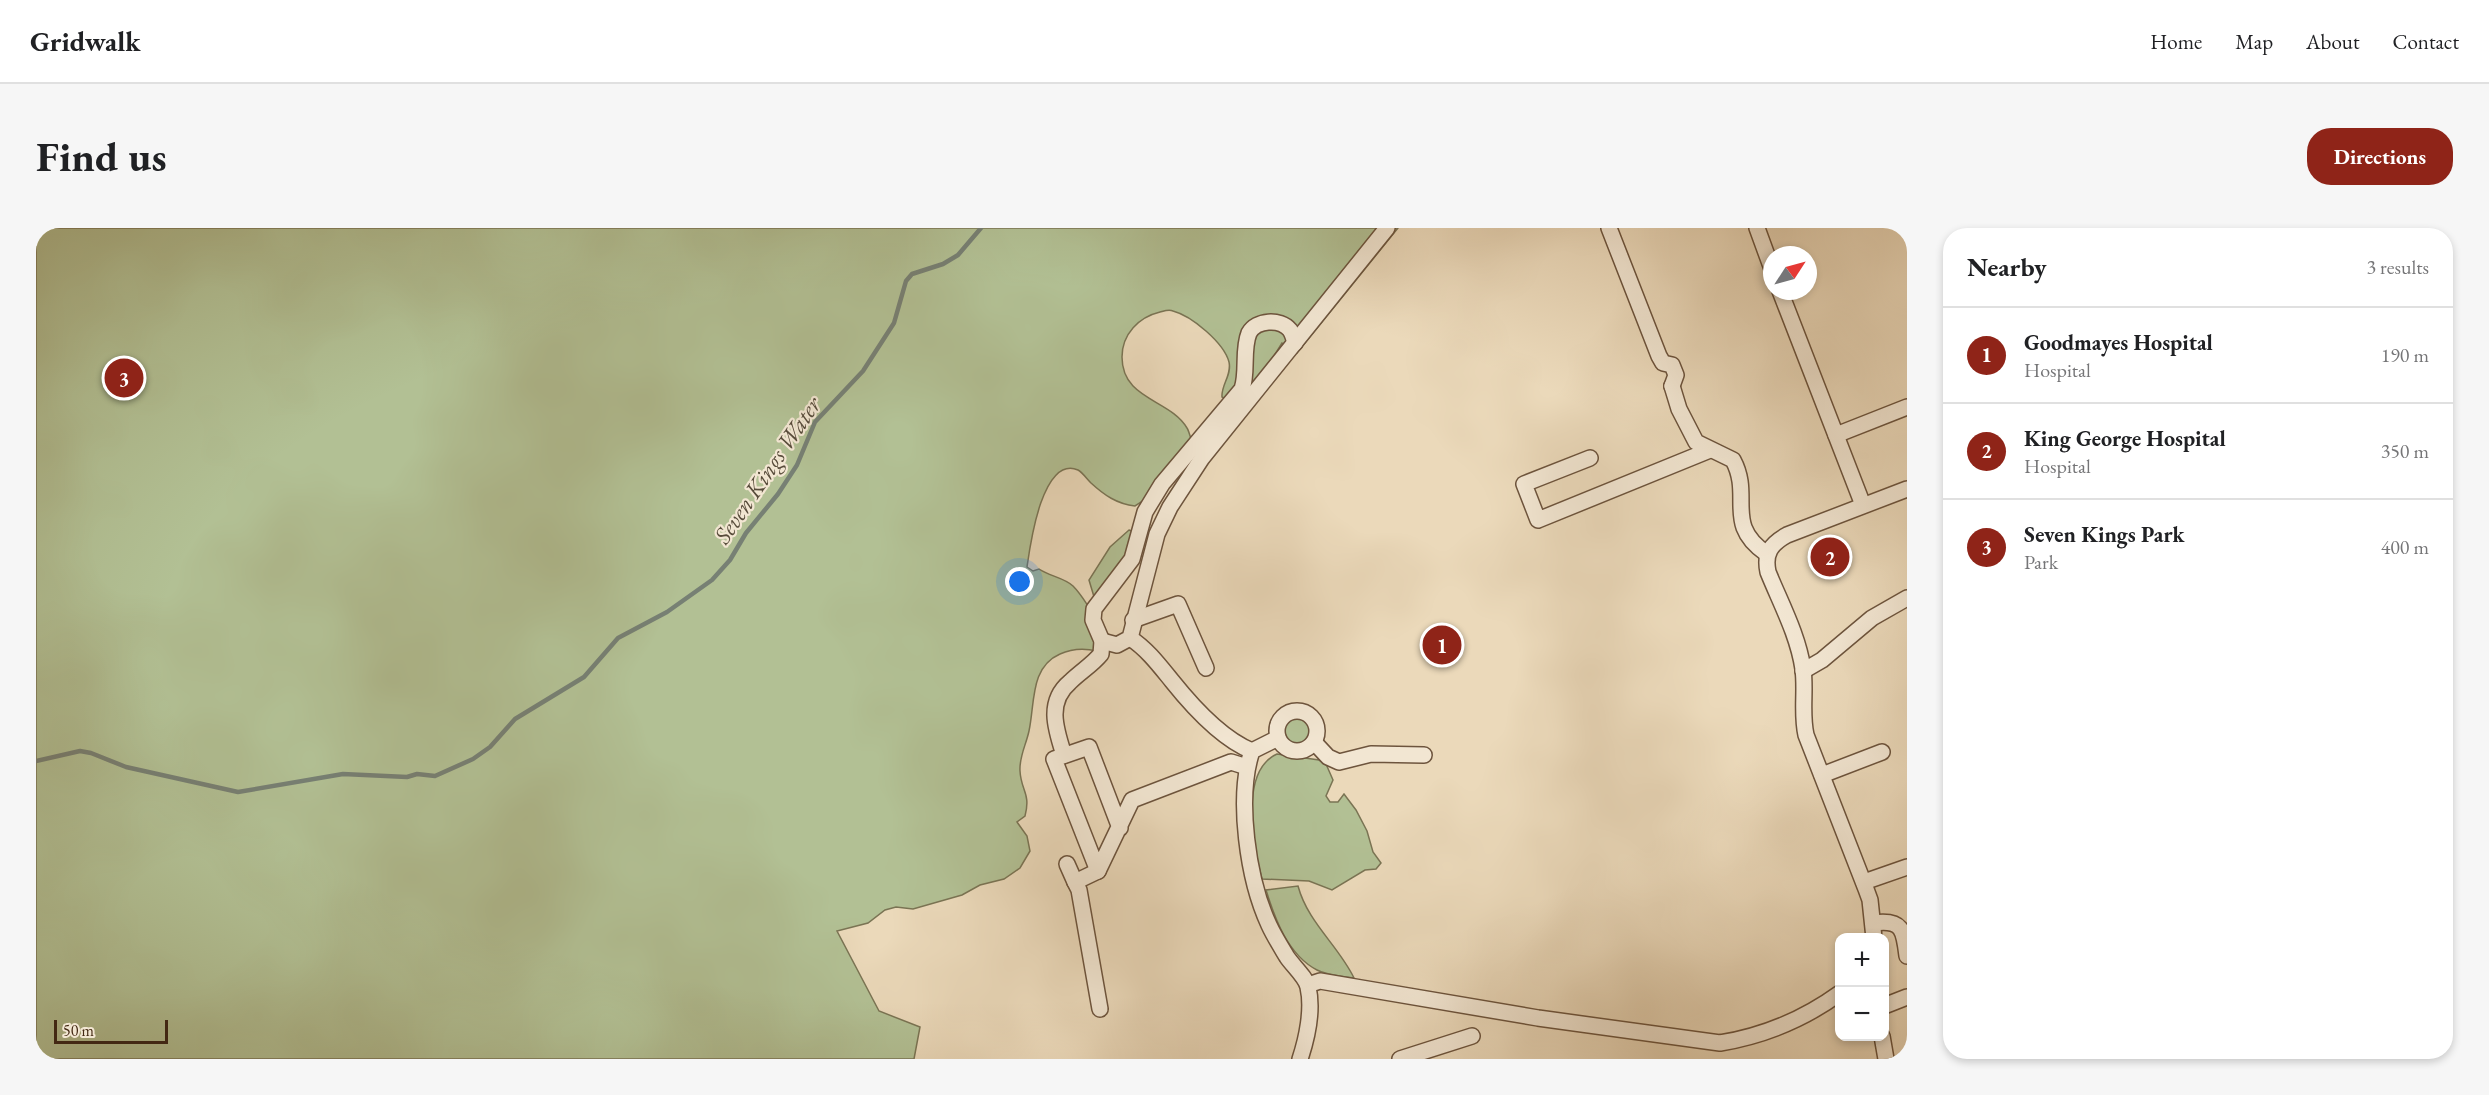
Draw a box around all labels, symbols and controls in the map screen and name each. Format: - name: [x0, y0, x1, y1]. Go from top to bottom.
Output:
- text: Gridwalk: [30, 23, 141, 59]
- text: Home: [2150, 28, 2202, 55]
- text: Map: [2235, 28, 2273, 55]
- text: About: [2306, 28, 2359, 55]
- text: Contact: [2392, 28, 2459, 55]
- button: Directions: [2307, 128, 2453, 185]
- text: Find us: [36, 129, 167, 184]
- north arrow: [1763, 246, 1817, 300]
- text: Nearby: [1967, 250, 2047, 284]
- text: 3 results: [2366, 254, 2429, 280]
- text: Goodmayes Hospital: [2024, 328, 2213, 357]
- text: 1: [1981, 342, 1992, 368]
- text: 190 m: [2381, 342, 2429, 368]
- pin: 3: [104, 356, 143, 400]
- text: Hospital: [2024, 357, 2091, 383]
- water label: Seven Kings Water: [706, 389, 829, 550]
- text: King George Hospital: [2024, 424, 2226, 453]
- text: 2: [1981, 438, 1992, 464]
- text: 350 m: [2381, 438, 2429, 464]
- text: Hospital: [2024, 453, 2091, 479]
- text: Seven Kings Park: [2024, 520, 2185, 549]
- pin: 2: [1810, 534, 1850, 580]
- text: 3: [1981, 534, 1992, 560]
- text: 400 m: [2381, 534, 2429, 560]
- text: Park: [2024, 549, 2058, 575]
- your location: [1005, 567, 1034, 596]
- pin: 1: [1422, 622, 1462, 668]
- map controls: [1835, 933, 1889, 1041]
- button: +: [1835, 933, 1889, 987]
- button: −: [1835, 987, 1889, 1041]
- scale bar: [54, 1017, 168, 1044]
- text: 50 m: [63, 1020, 94, 1041]

